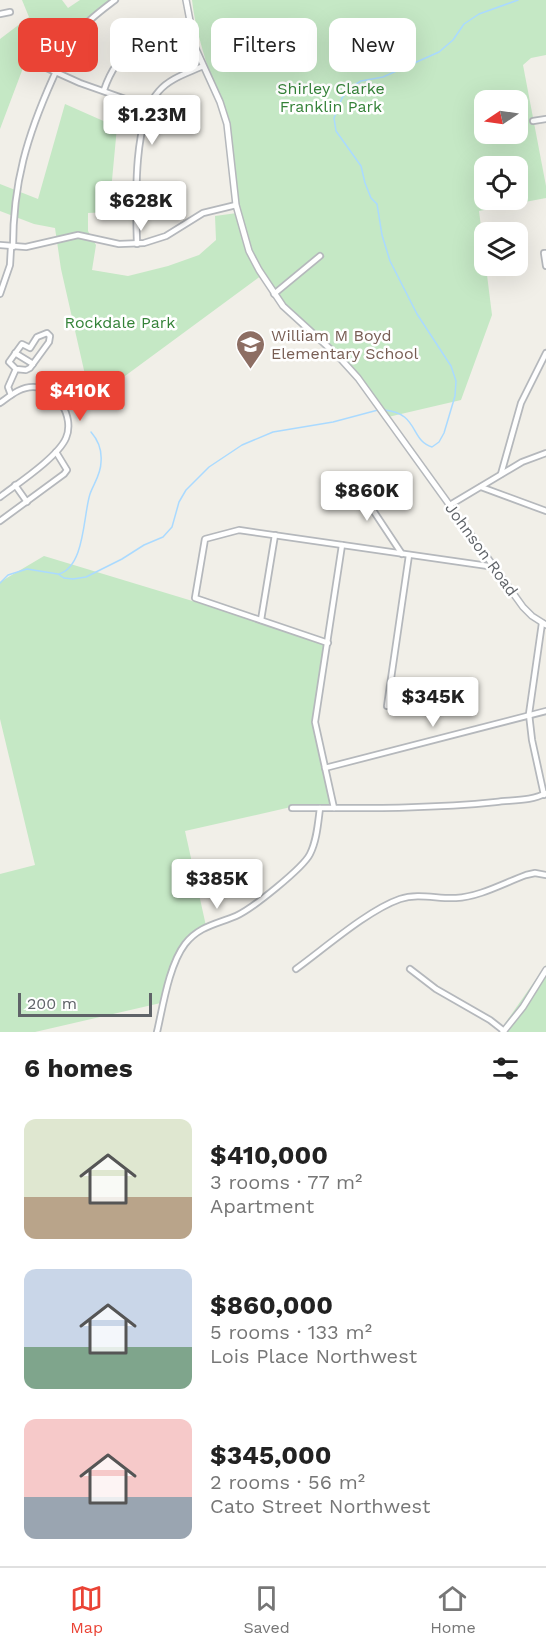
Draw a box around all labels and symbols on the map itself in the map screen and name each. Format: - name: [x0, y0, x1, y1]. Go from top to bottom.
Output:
- park label: Shirley Clarke Franklin Park: [277, 79, 385, 116]
- north arrow: [474, 90, 528, 144]
- pin: $1.23M: [103, 95, 201, 146]
- pin: $628K: [99, 181, 183, 232]
- park label: Rockdale Park: [65, 313, 175, 332]
- place label: William M Boyd Elementary School: [271, 326, 419, 363]
- school or university icon: William M Boyd Elementary School: [234, 328, 266, 370]
- pin: $410K: [38, 371, 122, 422]
- pin: $860K: [325, 471, 409, 522]
- street label: Johnson Road: [441, 499, 522, 600]
- pin: $345K: [391, 677, 475, 728]
- pin: $385K: [175, 859, 259, 910]
- scale bar: [18, 990, 152, 1018]

